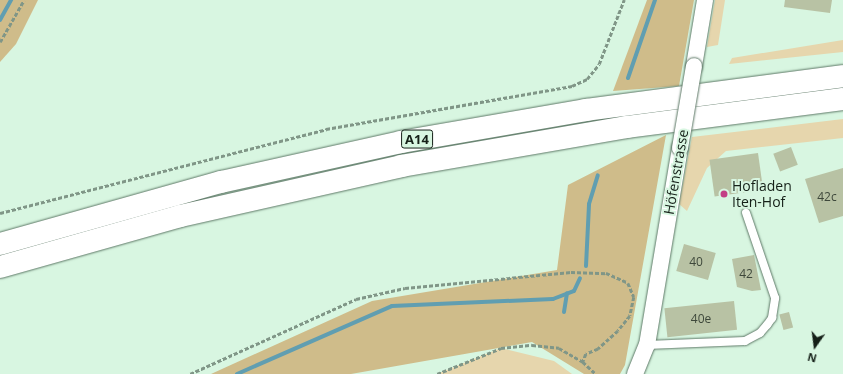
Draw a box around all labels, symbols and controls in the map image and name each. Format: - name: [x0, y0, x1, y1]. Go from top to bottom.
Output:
- road number: A14: [401, 128, 433, 150]
- street label: Höfenstrasse: [660, 128, 692, 216]
- place label: Hofladen Iten-Hof: [732, 178, 792, 210]
- marker: Hofladen Iten-Hof: [719, 189, 729, 199]
- house number: 42c: [817, 190, 837, 204]
- house number: 40: [689, 255, 703, 269]
- house number: 42: [739, 267, 753, 281]
- house number: 40e: [691, 312, 711, 326]
- north arrow: [795, 326, 835, 366]
- text: N: [806, 350, 818, 366]

